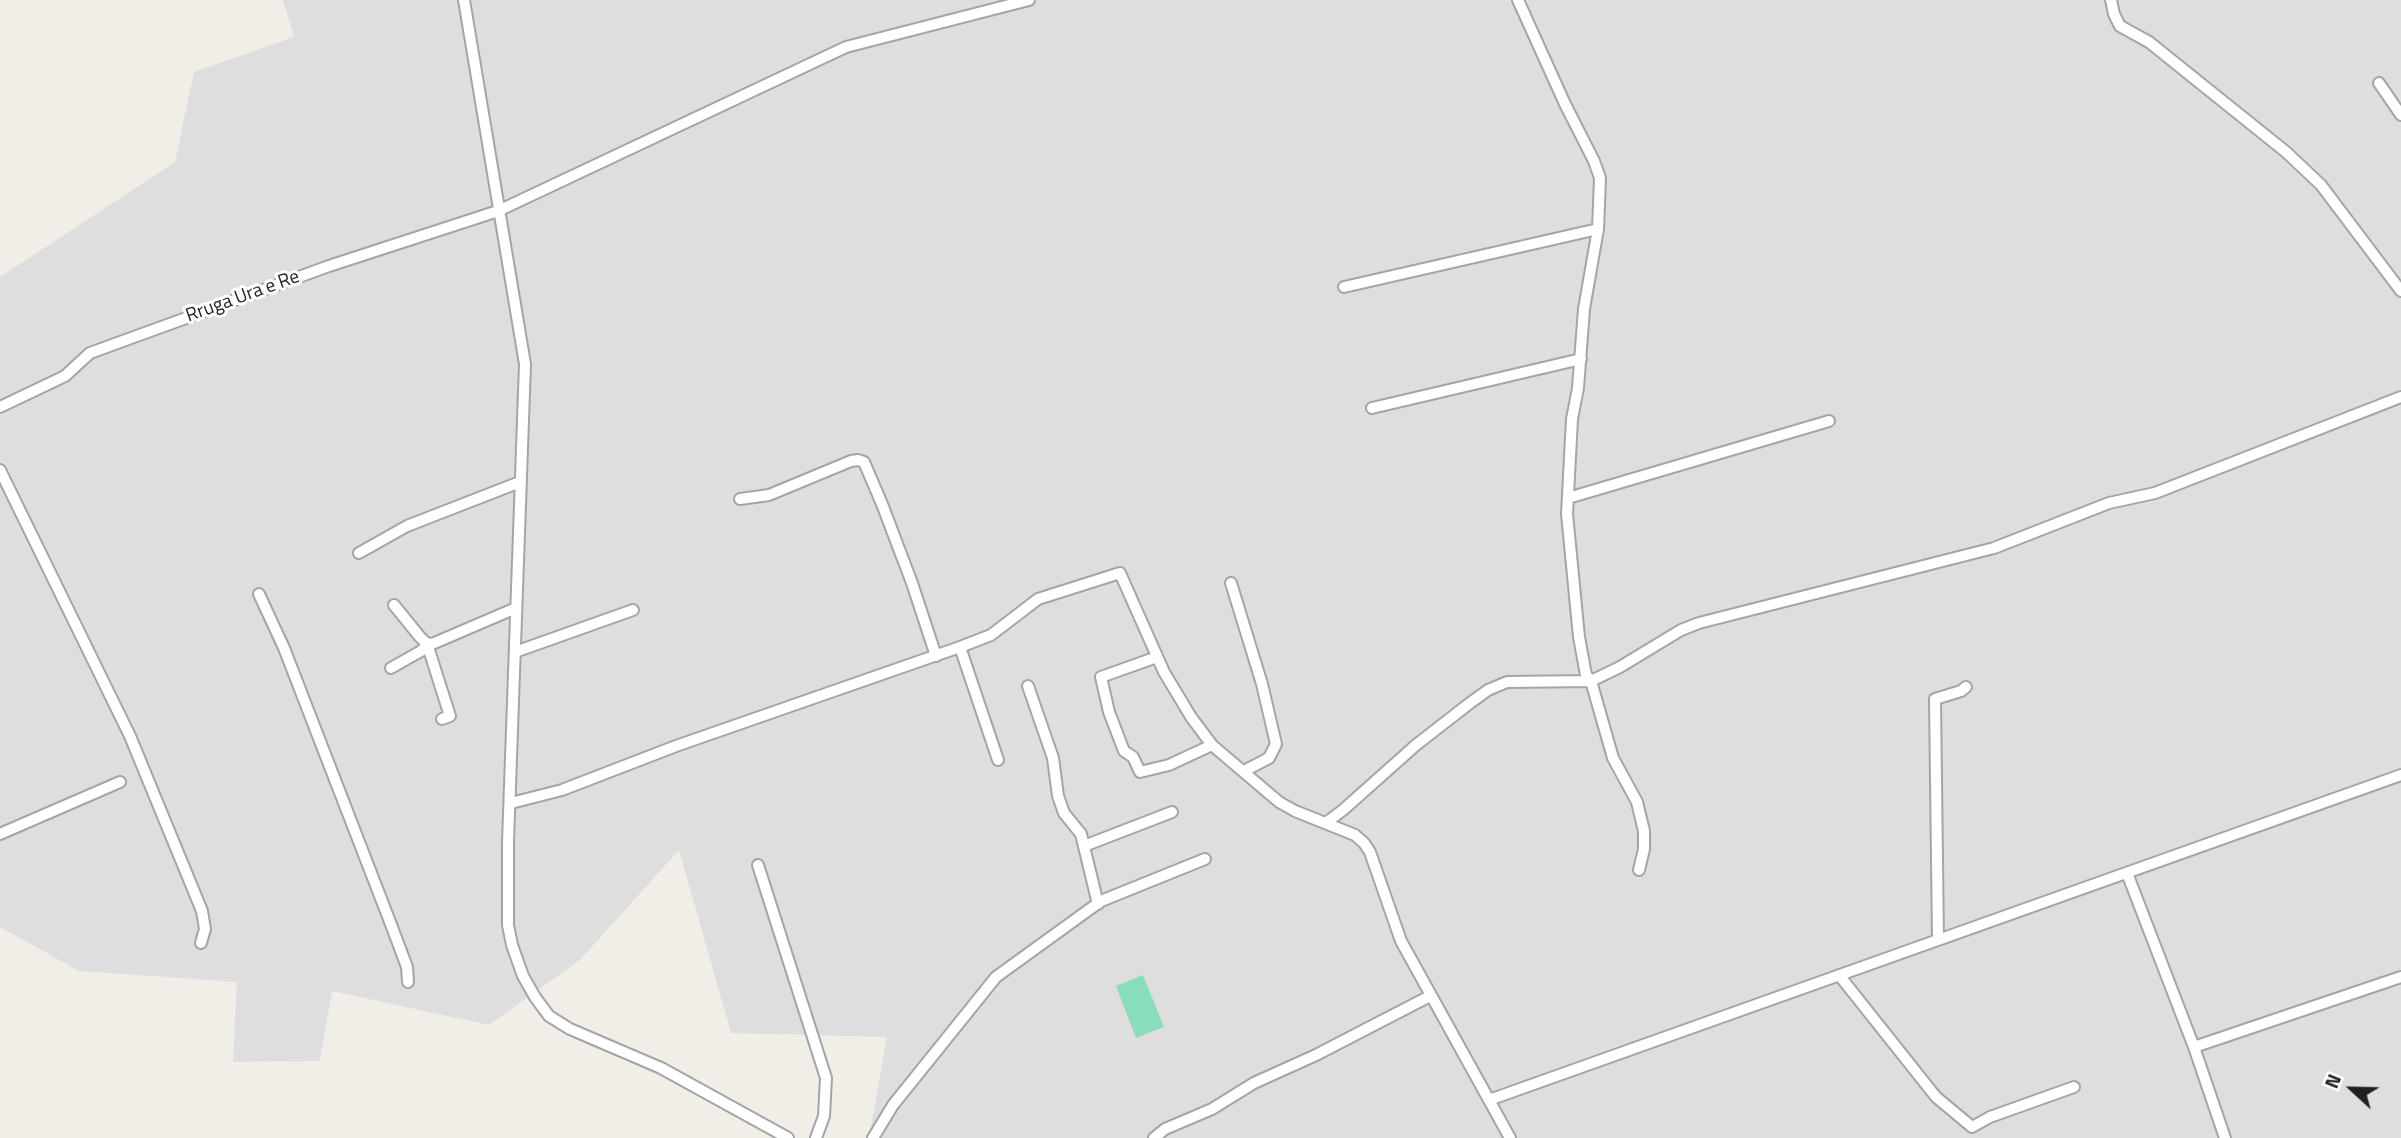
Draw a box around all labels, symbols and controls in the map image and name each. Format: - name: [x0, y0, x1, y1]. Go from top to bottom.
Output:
- street label: Rruga Ura e Re: [183, 266, 303, 328]
- north arrow: [2317, 1054, 2387, 1124]
- text: N: [2316, 1069, 2348, 1092]

